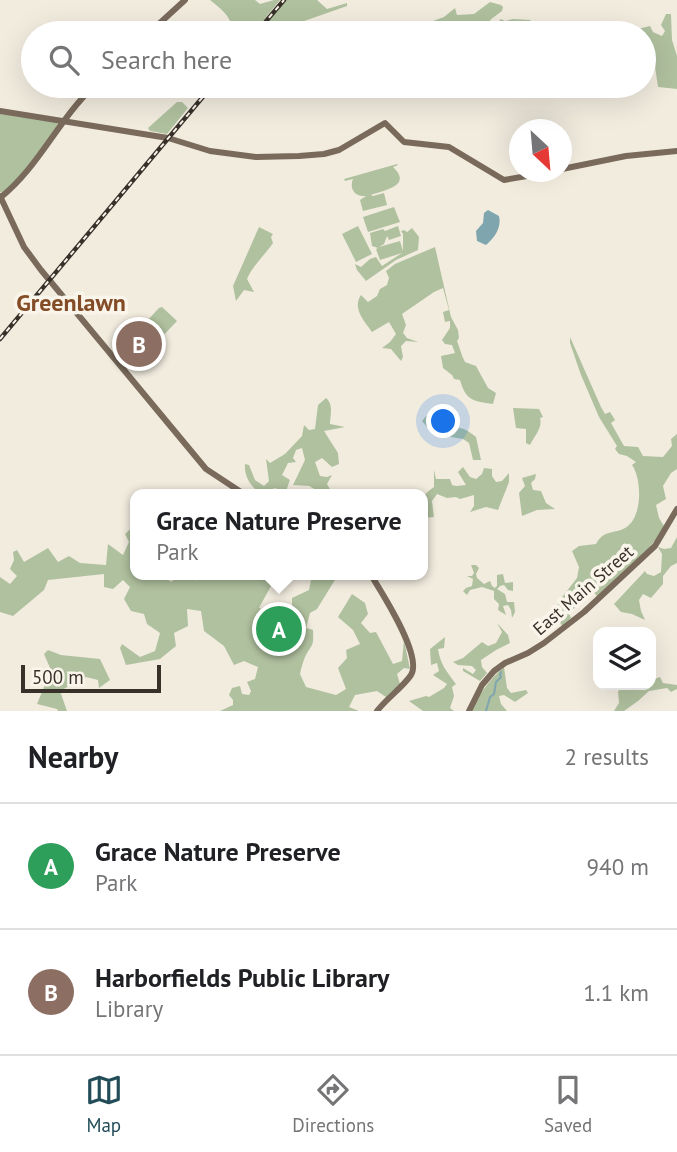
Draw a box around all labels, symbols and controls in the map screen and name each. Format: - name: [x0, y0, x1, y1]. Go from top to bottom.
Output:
- search box: [21, 21, 656, 98]
- icon: search: [45, 41, 83, 79]
- text: Search here: [101, 43, 232, 76]
- north arrow: [509, 119, 572, 182]
- district label: Greenlawn: [16, 287, 126, 318]
- pin: B: [116, 318, 162, 370]
- your location: [426, 404, 460, 438]
- popup: [130, 489, 428, 580]
- text: Grace Nature Preserve: [156, 504, 402, 537]
- text: Park: [156, 537, 199, 566]
- street label: East Main Street: [528, 540, 638, 640]
- pin: A: [256, 603, 302, 655]
- map controls: [593, 627, 656, 690]
- button: layers: [593, 627, 656, 690]
- scale bar: [21, 662, 161, 694]
- text: 500 m: [32, 665, 84, 689]
- text: Nearby: [28, 737, 118, 776]
- text: 2 results: [565, 742, 649, 771]
- text: Grace Nature Preserve: [95, 835, 341, 868]
- text: A: [44, 852, 58, 881]
- text: 940 m: [587, 852, 649, 881]
- text: Park: [95, 868, 137, 897]
- text: Harborfields Public Library: [95, 961, 390, 994]
- text: B: [44, 978, 58, 1007]
- text: 1.1 km: [583, 978, 649, 1007]
- text: Library: [95, 994, 163, 1023]
- tab: Map: [85, 1071, 123, 1137]
- tab: Directions: [292, 1071, 374, 1137]
- tab: Saved: [544, 1071, 592, 1137]

